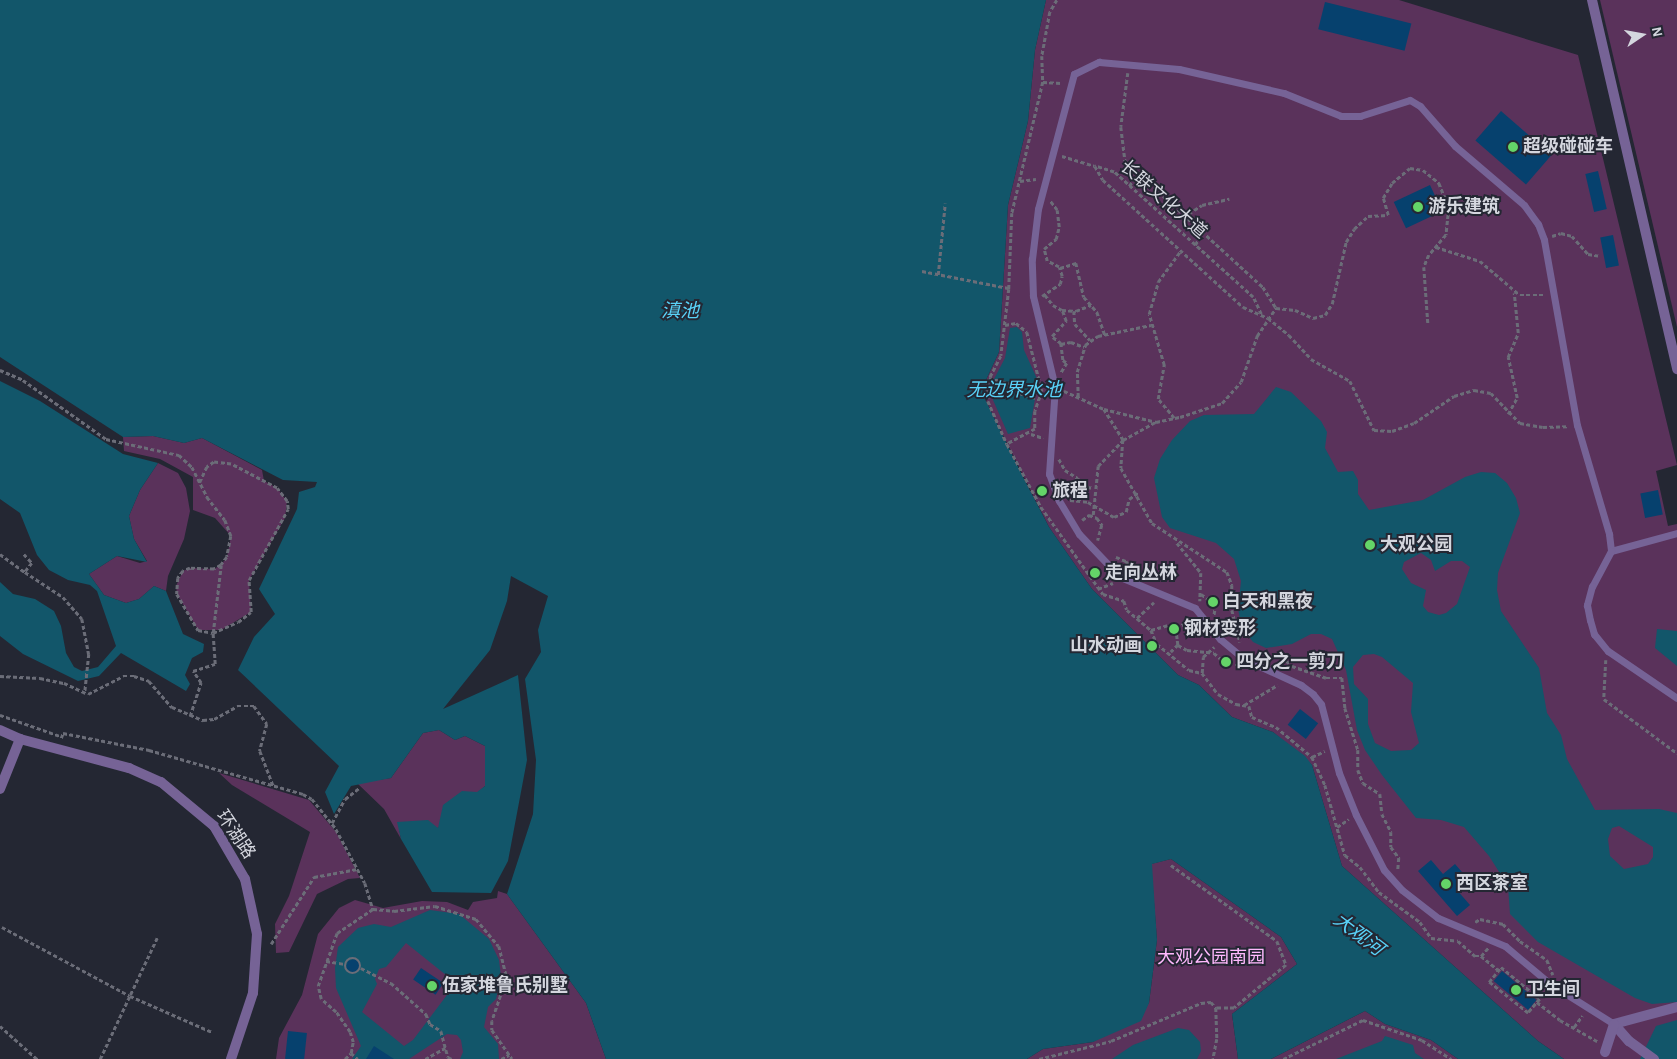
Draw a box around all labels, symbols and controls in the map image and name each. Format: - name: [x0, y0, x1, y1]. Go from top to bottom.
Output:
- north arrow: [1617, 10, 1667, 60]
- text: N: [1649, 26, 1665, 38]
- place label: 超级碰碰车: [1523, 136, 1613, 158]
- marker: 超级碰碰车: [1507, 141, 1519, 153]
- street label: 长联文化大道: [1115, 156, 1211, 244]
- place label: 游乐建筑: [1428, 196, 1500, 218]
- marker: 游乐建筑: [1412, 201, 1424, 213]
- water label: 滇池: [661, 301, 699, 323]
- water label: 无边界水池: [967, 380, 1061, 402]
- place label: 旅程: [1052, 480, 1088, 502]
- marker: 旅程: [1036, 485, 1048, 497]
- place label: 大观公园: [1380, 534, 1452, 556]
- marker: 大观公园: [1364, 539, 1376, 551]
- place label: 走向丛林: [1105, 562, 1177, 584]
- marker: 走向丛林: [1089, 567, 1101, 579]
- place label: 白天和黑夜: [1223, 591, 1313, 613]
- marker: 白天和黑夜: [1207, 596, 1219, 608]
- place label: 钢材变形: [1184, 618, 1256, 640]
- marker: 钢材变形: [1168, 623, 1180, 635]
- place label: 山水动画: [1070, 635, 1142, 657]
- marker: 山水动画: [1146, 640, 1158, 652]
- place label: 四分之一剪刀: [1236, 651, 1344, 673]
- marker: 四分之一剪刀: [1220, 656, 1232, 668]
- street label: 环湖路: [211, 807, 259, 863]
- place label: 西区茶室: [1456, 873, 1528, 895]
- marker: 西区茶室: [1440, 878, 1452, 890]
- water label: 大观河: [1328, 909, 1388, 961]
- park label: 大观公园南园: [1157, 947, 1265, 969]
- place label: 伍家堆鲁氏别墅: [442, 975, 568, 997]
- place label: 卫生间: [1526, 979, 1580, 1001]
- marker: 伍家堆鲁氏别墅: [426, 980, 438, 992]
- marker: 卫生间: [1510, 984, 1522, 996]

